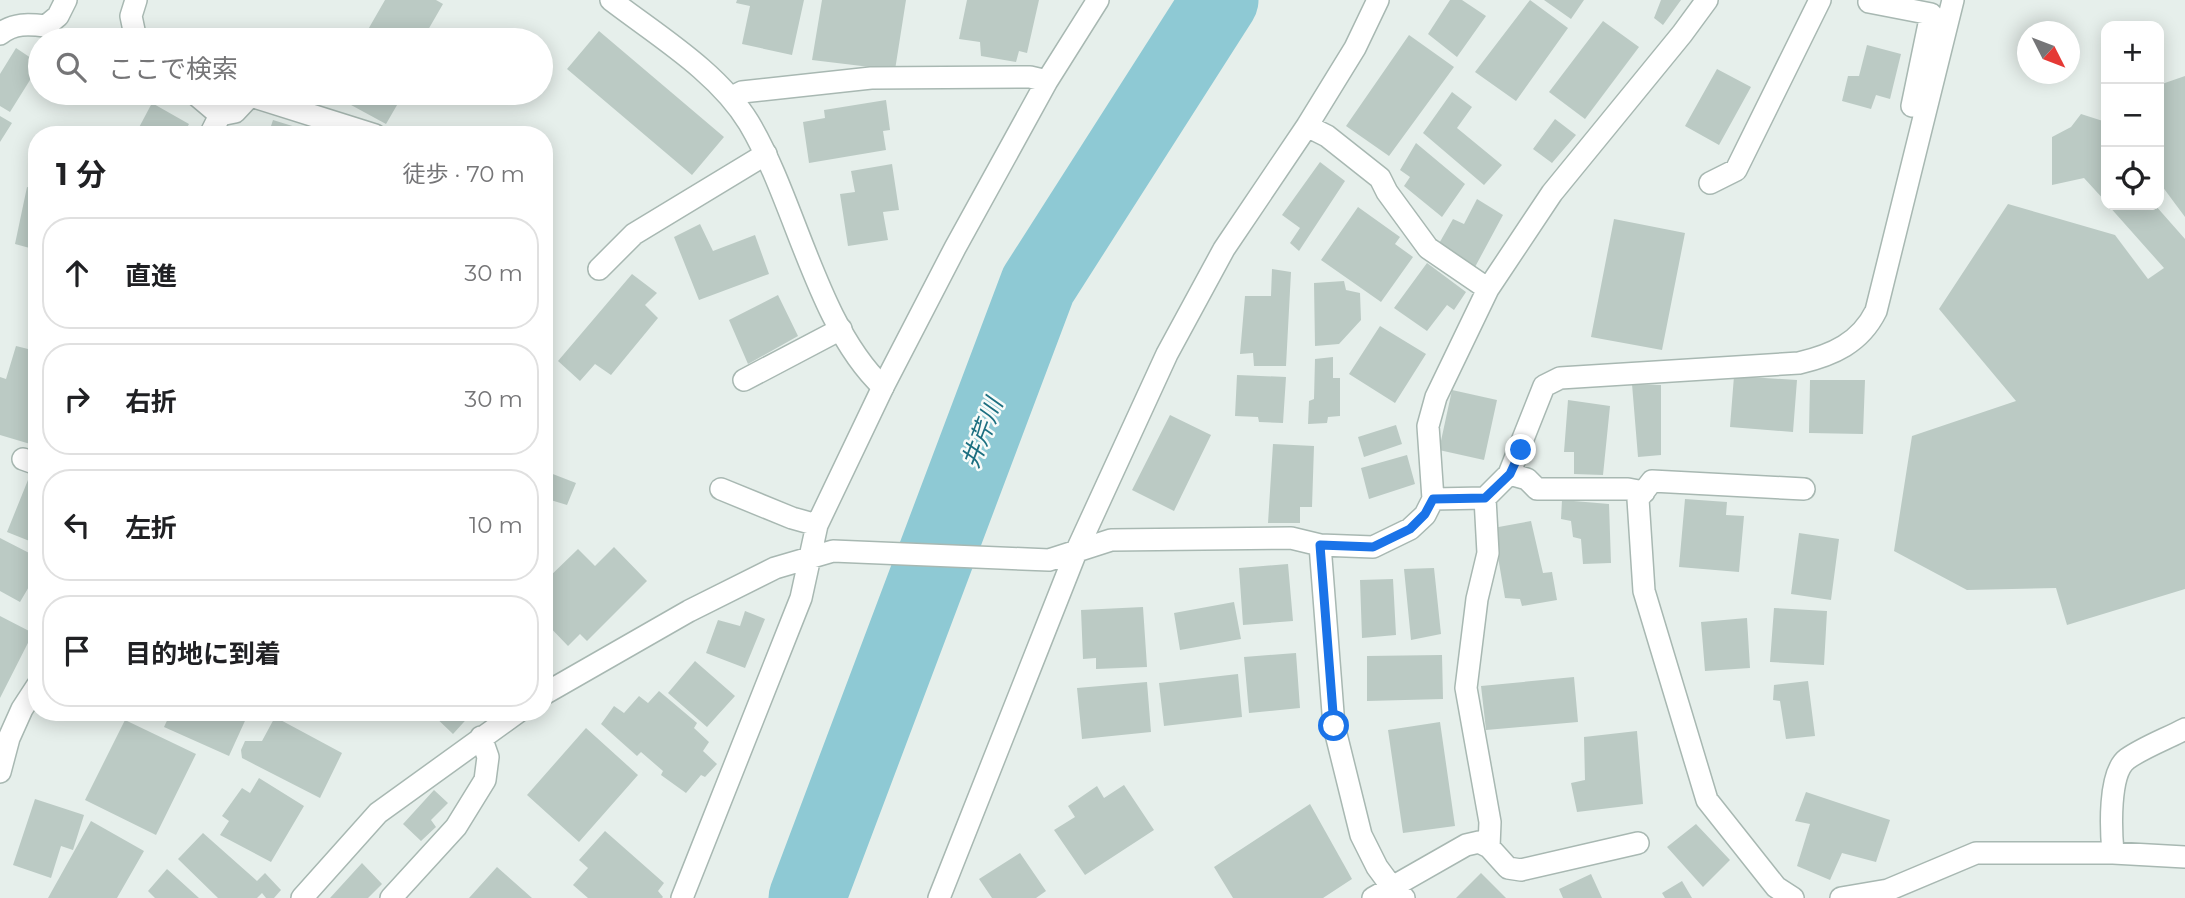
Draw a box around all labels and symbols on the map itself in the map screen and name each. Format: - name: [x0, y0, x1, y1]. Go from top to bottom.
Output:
- north arrow: [2017, 21, 2080, 84]
- water label: 井芹川: [956, 391, 1010, 472]
- route end: [1505, 434, 1536, 465]
- route start: [1318, 710, 1349, 741]

